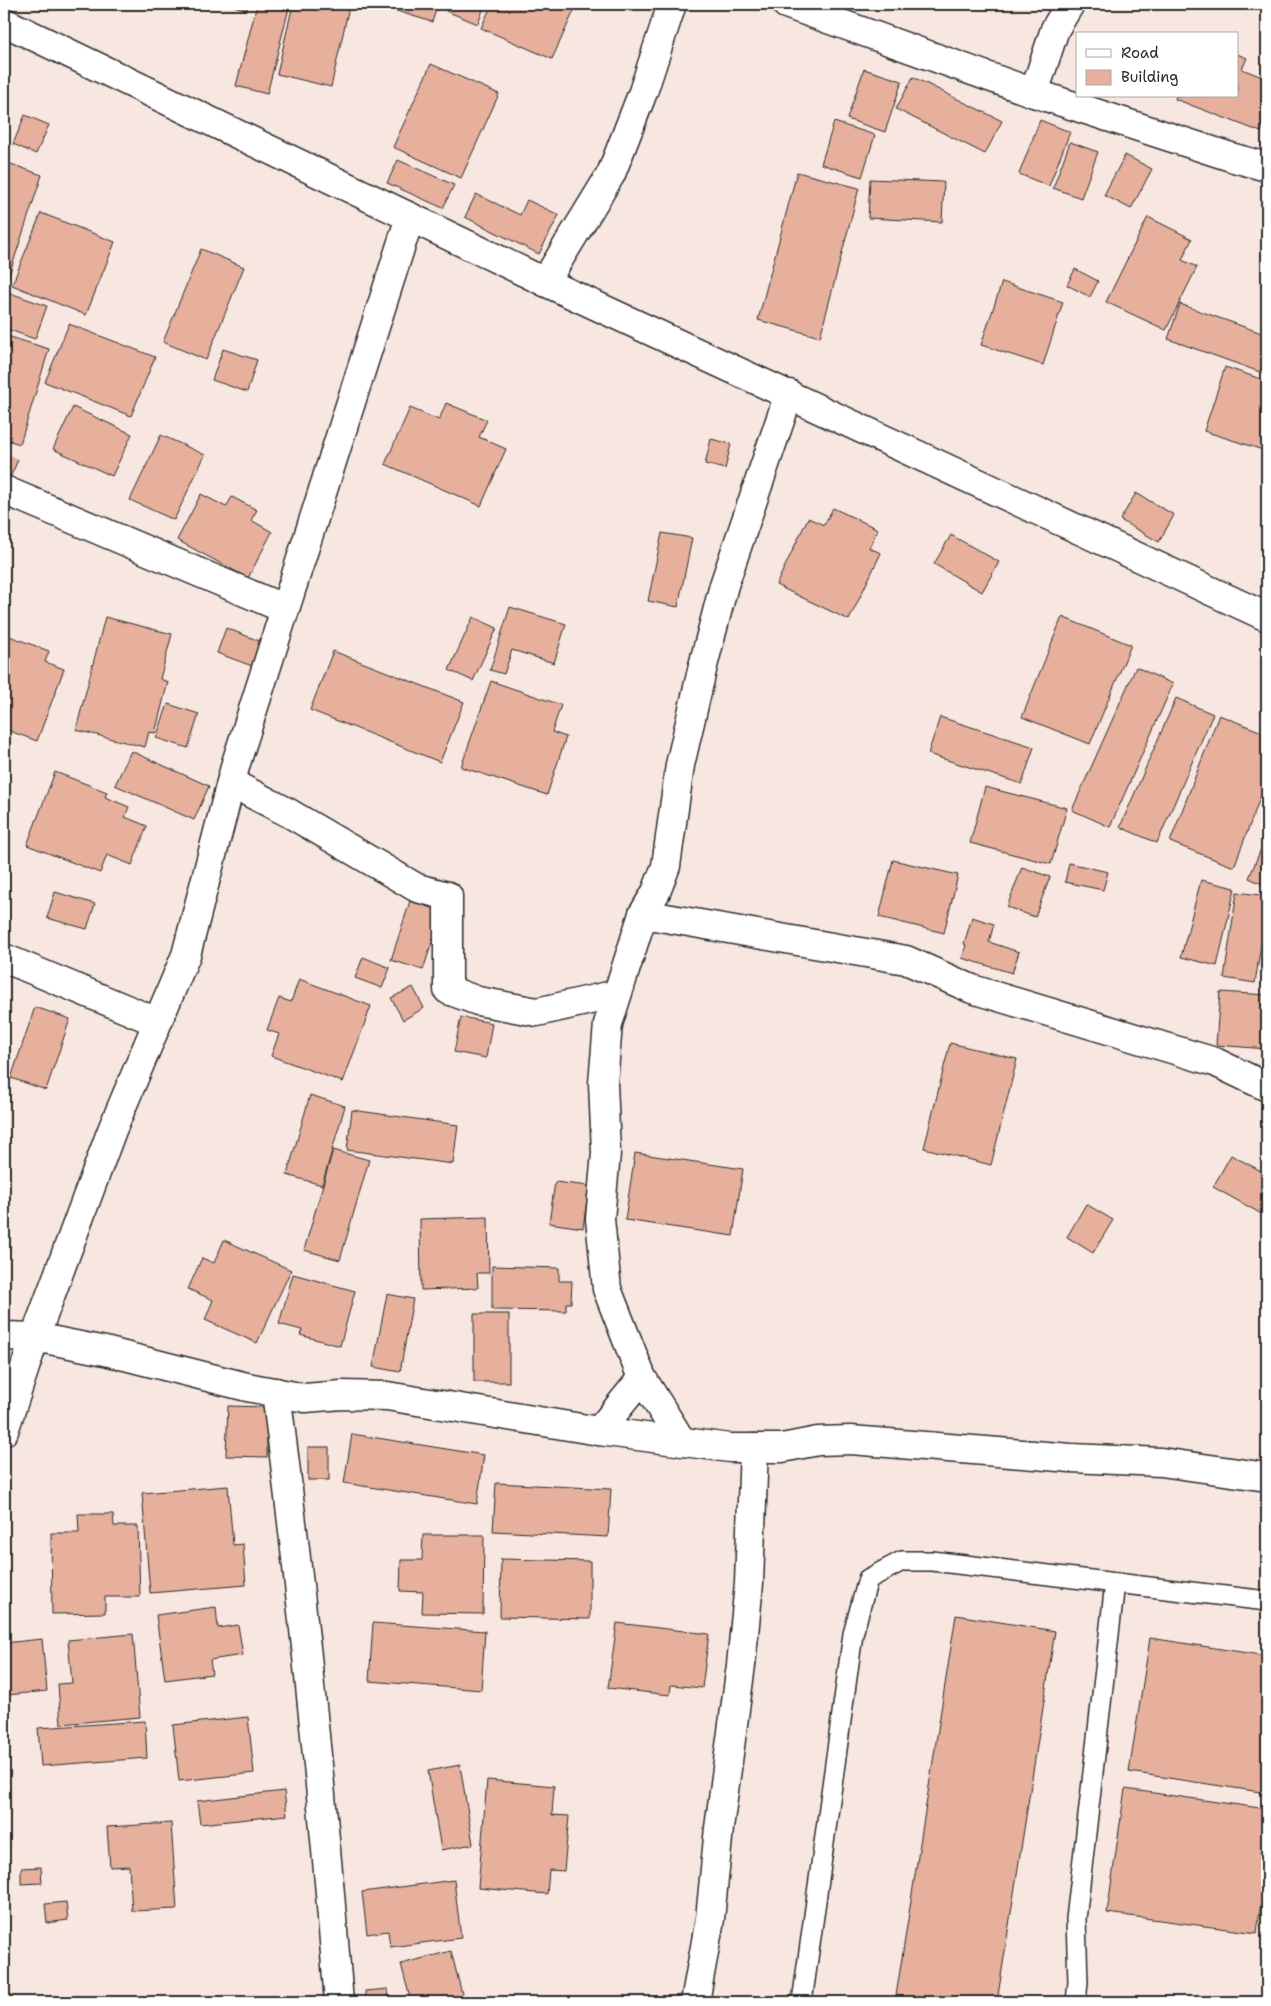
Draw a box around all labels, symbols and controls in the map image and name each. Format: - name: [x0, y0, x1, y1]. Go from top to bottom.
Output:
- legend: [1076, 32, 1238, 98]
- text: Road: [1121, 43, 1159, 63]
- text: Building: [1121, 67, 1178, 87]

